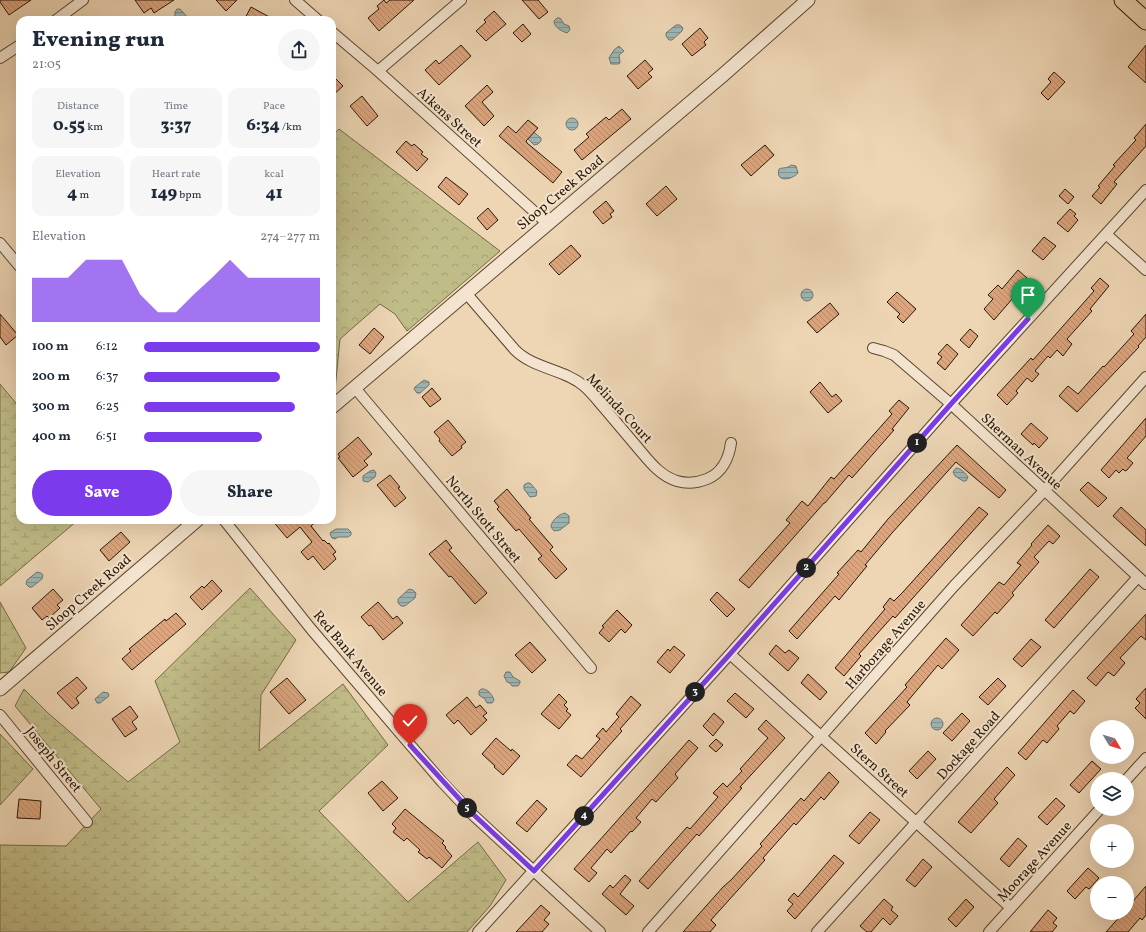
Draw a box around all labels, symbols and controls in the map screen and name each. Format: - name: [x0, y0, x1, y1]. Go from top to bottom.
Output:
- text: Evening run: [32, 25, 165, 56]
- button: share: [278, 29, 320, 71]
- text: 21:05: [32, 56, 61, 74]
- street label: Aikens Street: [412, 84, 486, 153]
- text: Distance: [57, 99, 99, 114]
- text: Time: [164, 99, 188, 114]
- text: Pace: [263, 99, 285, 114]
- text: 0.55: [53, 114, 85, 137]
- text: 3:37: [161, 114, 191, 137]
- text: 6:34: [246, 114, 280, 137]
- text: km: [85, 120, 103, 135]
- text: /km: [280, 120, 302, 135]
- street label: Sloop Creek Road: [514, 151, 608, 235]
- text: Elevation: [55, 167, 101, 182]
- text: Heart rate: [152, 167, 200, 182]
- text: kcal: [264, 167, 284, 182]
- text: 4: [67, 182, 77, 205]
- text: 149: [151, 182, 177, 205]
- text: 41: [265, 182, 283, 205]
- text: m: [77, 188, 89, 203]
- text: bpm: [177, 188, 201, 203]
- text: Elevation: [32, 228, 86, 246]
- text: 274–277 m: [260, 228, 320, 246]
- pin: [1011, 278, 1045, 319]
- icon: arrive: [1017, 284, 1039, 306]
- text: 100 m: [32, 338, 69, 356]
- text: 6:12: [96, 338, 118, 356]
- text: 200 m: [32, 368, 70, 386]
- text: 6:37: [96, 368, 119, 386]
- street label: Melinda Court: [582, 370, 656, 448]
- text: 300 m: [32, 398, 70, 416]
- text: 6:25: [96, 398, 119, 416]
- street label: Sherman Avenue: [976, 409, 1066, 495]
- text: 400 m: [32, 428, 71, 446]
- text: 6:51: [96, 428, 117, 446]
- pin: 1: [907, 433, 927, 453]
- text: 1: [915, 435, 919, 450]
- button: Save: [32, 470, 172, 516]
- button: Share: [180, 470, 320, 516]
- street label: North Stott Street: [441, 472, 525, 568]
- street label: Sloop Creek Road: [42, 550, 136, 636]
- pin: 2: [796, 558, 816, 578]
- text: 2: [803, 560, 809, 575]
- street label: Harborage Avenue: [842, 596, 931, 694]
- street label: Red Bank Avenue: [308, 607, 392, 701]
- pin: 3: [685, 682, 705, 702]
- text: 3: [692, 684, 698, 699]
- pin: [393, 704, 427, 745]
- street label: Dockage Road: [933, 707, 1005, 784]
- icon: check: [399, 710, 421, 732]
- north arrow: [1090, 720, 1134, 764]
- map controls: [1090, 720, 1134, 920]
- street label: Joseph Street: [20, 723, 86, 797]
- street label: Stern Street: [846, 740, 912, 803]
- button: layers: [1090, 772, 1134, 816]
- pin: 5: [457, 798, 477, 818]
- text: 5: [464, 800, 470, 815]
- pin: 4: [574, 806, 594, 826]
- text: 4: [581, 808, 587, 823]
- street label: Moorage Avenue: [994, 817, 1077, 907]
- button: +: [1090, 824, 1134, 868]
- button: −: [1090, 876, 1134, 920]

